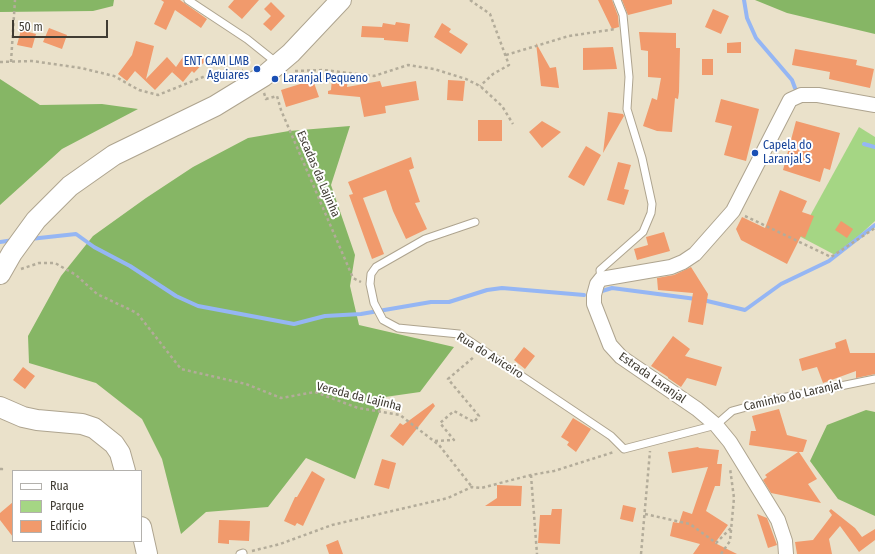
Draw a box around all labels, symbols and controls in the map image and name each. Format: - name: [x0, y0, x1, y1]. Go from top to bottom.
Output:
- scale bar: [14, 12, 110, 38]
- text: 50 m: [19, 20, 43, 34]
- place label: ENT CAM LMB Aguiares: [184, 55, 249, 83]
- marker: ENT CAM LMB Aguiares: [252, 64, 262, 74]
- place label: Laranjal Pequeno: [283, 72, 368, 86]
- marker: Laranjal Pequeno: [270, 74, 280, 84]
- street label: Escadas da Lajinha: [293, 129, 343, 219]
- place label: Capela do Laranjal S: [763, 139, 812, 167]
- marker: Capela do Laranjal S: [750, 148, 760, 158]
- street label: Rua do Aviceiro: [454, 330, 526, 382]
- street label: Estrada Laranjal: [616, 350, 688, 406]
- street label: Caminho do Laranjal: [742, 378, 844, 414]
- street label: Vereda da Lajinha: [315, 379, 403, 415]
- legend: [12, 470, 142, 542]
- text: Rua: [50, 479, 69, 493]
- text: Parque: [50, 499, 84, 513]
- text: Edifício: [50, 519, 87, 533]

